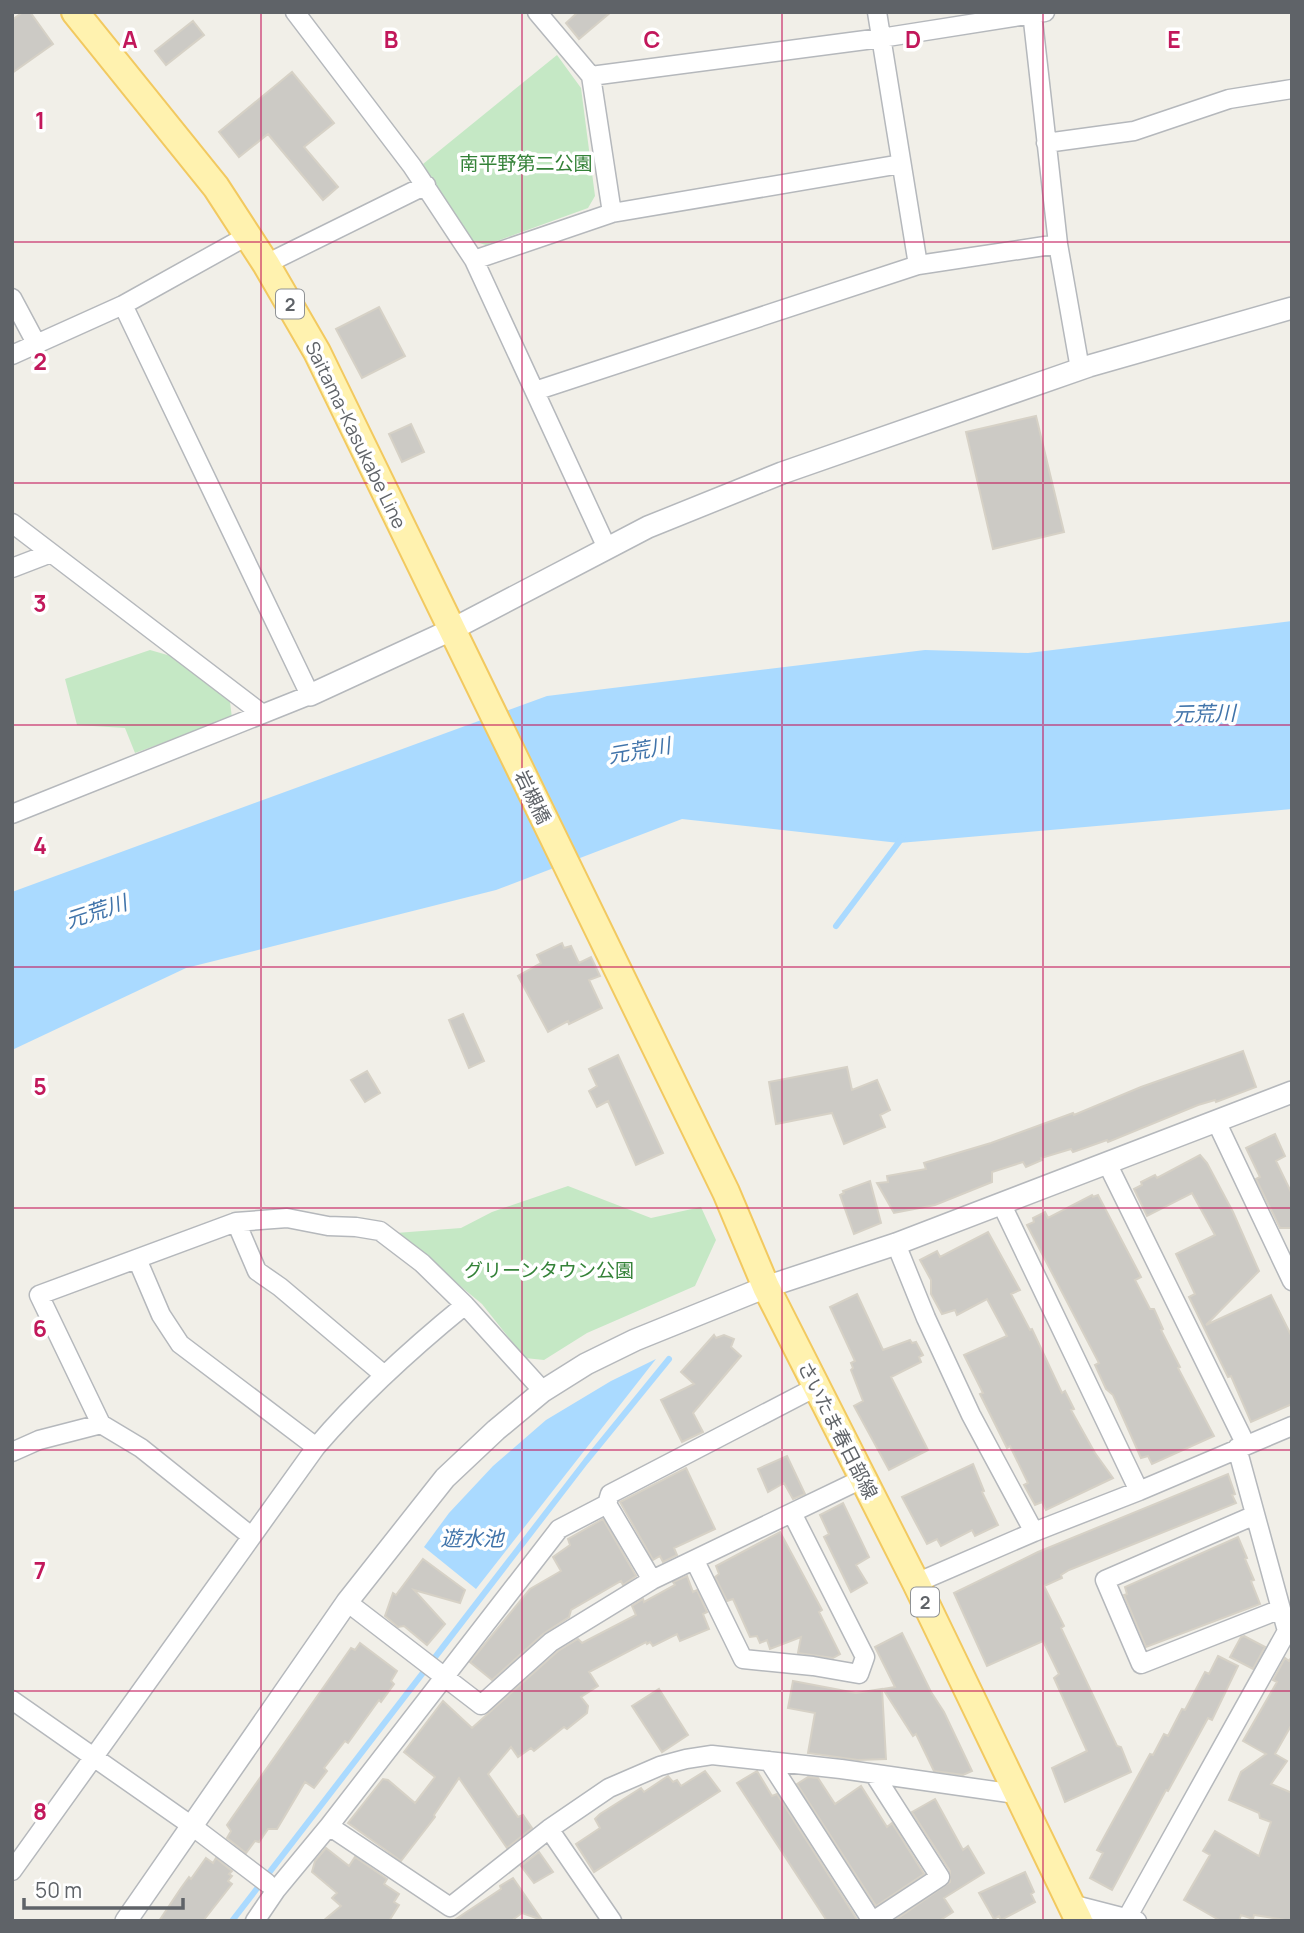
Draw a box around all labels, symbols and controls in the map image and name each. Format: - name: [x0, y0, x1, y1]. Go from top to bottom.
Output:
- text: A: [122, 23, 138, 55]
- text: B: [384, 23, 398, 55]
- text: C: [644, 23, 661, 55]
- text: D: [905, 23, 921, 55]
- text: E: [1167, 23, 1181, 55]
- text: 1: [35, 104, 45, 136]
- park label: 南平野第二公園: [459, 150, 593, 176]
- road number: 2: [276, 290, 304, 318]
- street label: Saitama-Kasukabe Line: [299, 337, 413, 533]
- text: 2: [33, 345, 47, 377]
- text: 3: [33, 587, 47, 619]
- water label: 元荒川: [1172, 698, 1238, 728]
- water label: 元荒川: [606, 730, 674, 769]
- street label: 岩槻橋: [509, 766, 557, 828]
- text: 4: [33, 829, 47, 861]
- water label: 元荒川: [62, 887, 132, 934]
- text: 5: [33, 1070, 47, 1102]
- park label: グリーンタウン公園: [464, 1257, 634, 1283]
- text: 6: [33, 1312, 47, 1344]
- street label: さいたま春日部線: [792, 1357, 884, 1503]
- water label: 遊水池: [441, 1524, 505, 1552]
- text: 7: [34, 1554, 46, 1586]
- road number: 2: [911, 1588, 939, 1616]
- text: 8: [33, 1795, 47, 1827]
- scale bar: [24, 1867, 184, 1911]
- text: 50 m: [35, 1876, 82, 1904]

